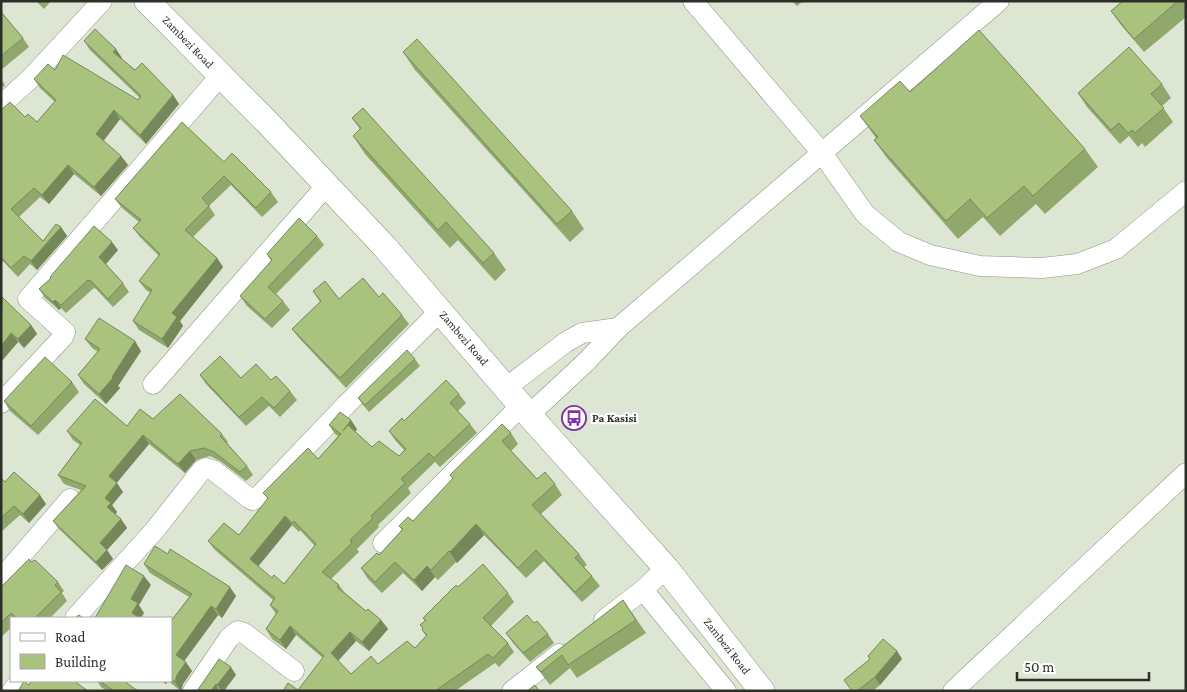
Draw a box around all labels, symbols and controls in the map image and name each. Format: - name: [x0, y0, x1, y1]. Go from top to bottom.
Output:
- street label: Zambezi Road: [159, 13, 217, 72]
- street label: Zambezi Road: [437, 308, 492, 369]
- bus stop icon: Pa Kasisi: [561, 405, 587, 431]
- place label: Pa Kasisi: [592, 411, 637, 425]
- street label: Zambezi Road: [701, 615, 754, 678]
- legend: [10, 617, 172, 682]
- text: Road: [55, 629, 86, 645]
- scale bar: [1017, 650, 1150, 682]
- text: Building: [55, 654, 106, 671]
- text: 50 m: [1024, 659, 1054, 675]

